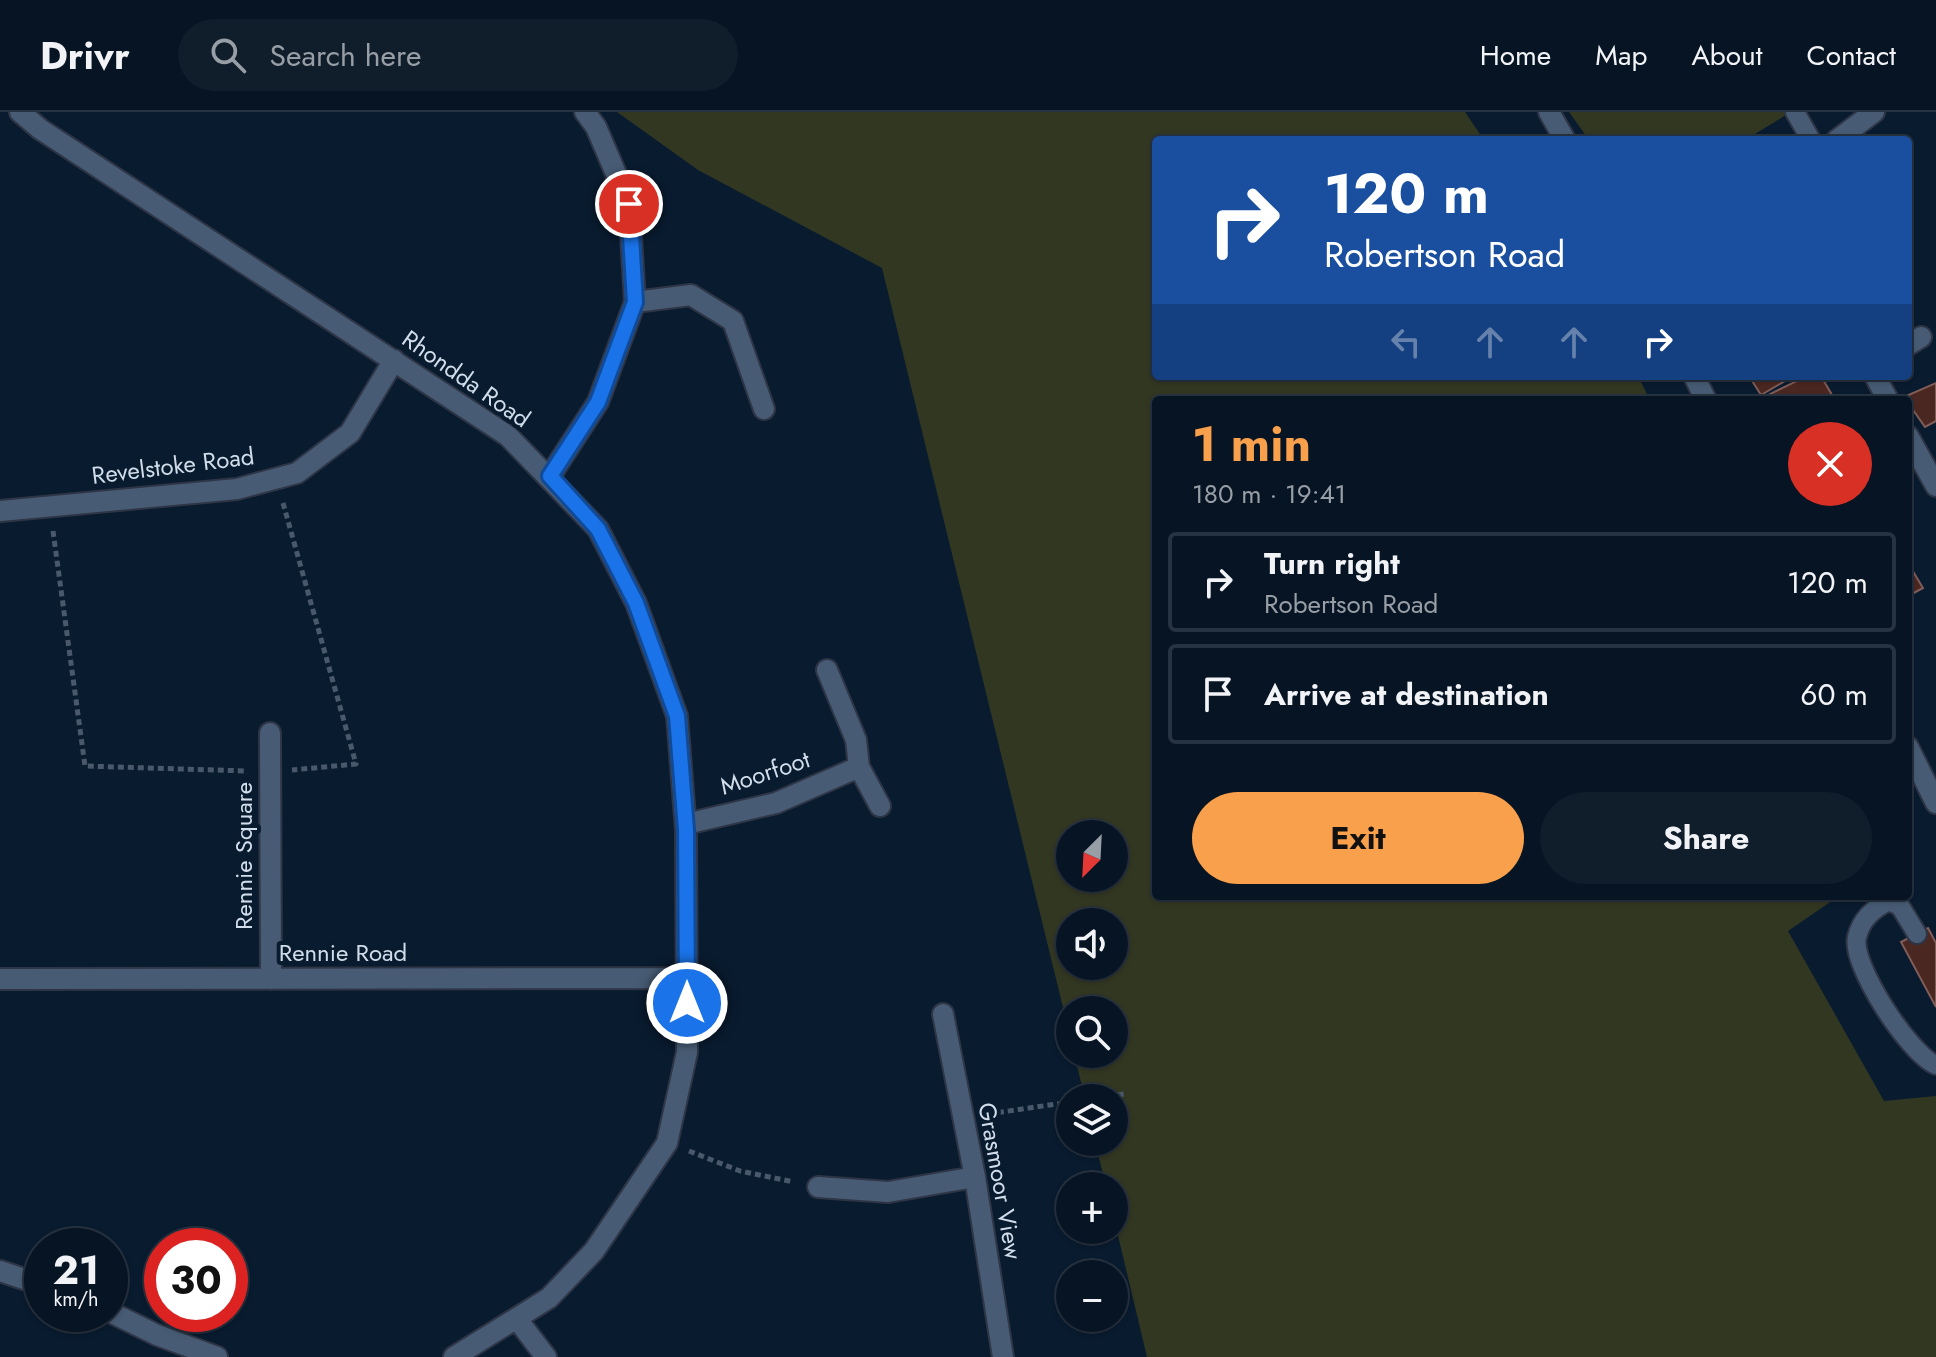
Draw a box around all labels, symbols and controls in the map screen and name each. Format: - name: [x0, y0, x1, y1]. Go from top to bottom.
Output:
- search box: [178, 19, 738, 91]
- text: Drivr: [40, 28, 130, 83]
- icon: search: [206, 33, 250, 77]
- text: Search here: [270, 34, 421, 77]
- text: Home: [1480, 35, 1551, 76]
- text: Map: [1595, 35, 1647, 76]
- text: About: [1691, 35, 1763, 76]
- text: Contact: [1807, 35, 1896, 76]
- text: 120 m: [1324, 153, 1489, 234]
- icon: right: [1192, 168, 1296, 272]
- pin: [595, 170, 663, 238]
- icon: arrive: [607, 182, 651, 226]
- text: Robertson Road: [1324, 228, 1565, 280]
- icon: left: [1384, 320, 1428, 364]
- icon: ahead: [1468, 320, 1512, 364]
- icon: ahead: [1552, 320, 1596, 364]
- icon: right: [1636, 320, 1680, 364]
- street label: Rhondda Road: [395, 321, 538, 436]
- text: 1 min: [1192, 410, 1311, 479]
- button: close: [1788, 422, 1872, 506]
- street label: Revelstoke Road: [90, 438, 256, 493]
- text: 180 m · 19:41: [1192, 475, 1346, 513]
- text: Turn right: [1264, 542, 1400, 585]
- icon: right: [1196, 560, 1240, 604]
- text: 120 m: [1787, 561, 1868, 604]
- text: Robertson Road: [1264, 585, 1438, 623]
- icon: arrive: [1196, 672, 1240, 716]
- text: Arrive at destination: [1264, 673, 1549, 716]
- text: 60 m: [1800, 673, 1868, 716]
- street label: Moorfoot: [715, 741, 815, 803]
- street label: Rennie Square: [226, 782, 261, 930]
- button: Exit: [1192, 792, 1524, 884]
- button: Share: [1540, 792, 1872, 884]
- north arrow: [1056, 820, 1128, 892]
- map controls: [1056, 820, 1128, 1332]
- button: sound: [1056, 908, 1128, 980]
- street label: Rennie Road: [279, 935, 407, 970]
- position arrow: [645, 961, 729, 1045]
- button: search: [1056, 996, 1128, 1068]
- button: layers: [1056, 1084, 1128, 1156]
- street label: Grasmoor View: [969, 1100, 1032, 1263]
- button: +: [1056, 1172, 1128, 1244]
- speed limit sign: 30: [144, 1228, 248, 1332]
- text: 21: [53, 1241, 99, 1299]
- button: −: [1056, 1260, 1128, 1332]
- text: km/h: [53, 1285, 99, 1314]

